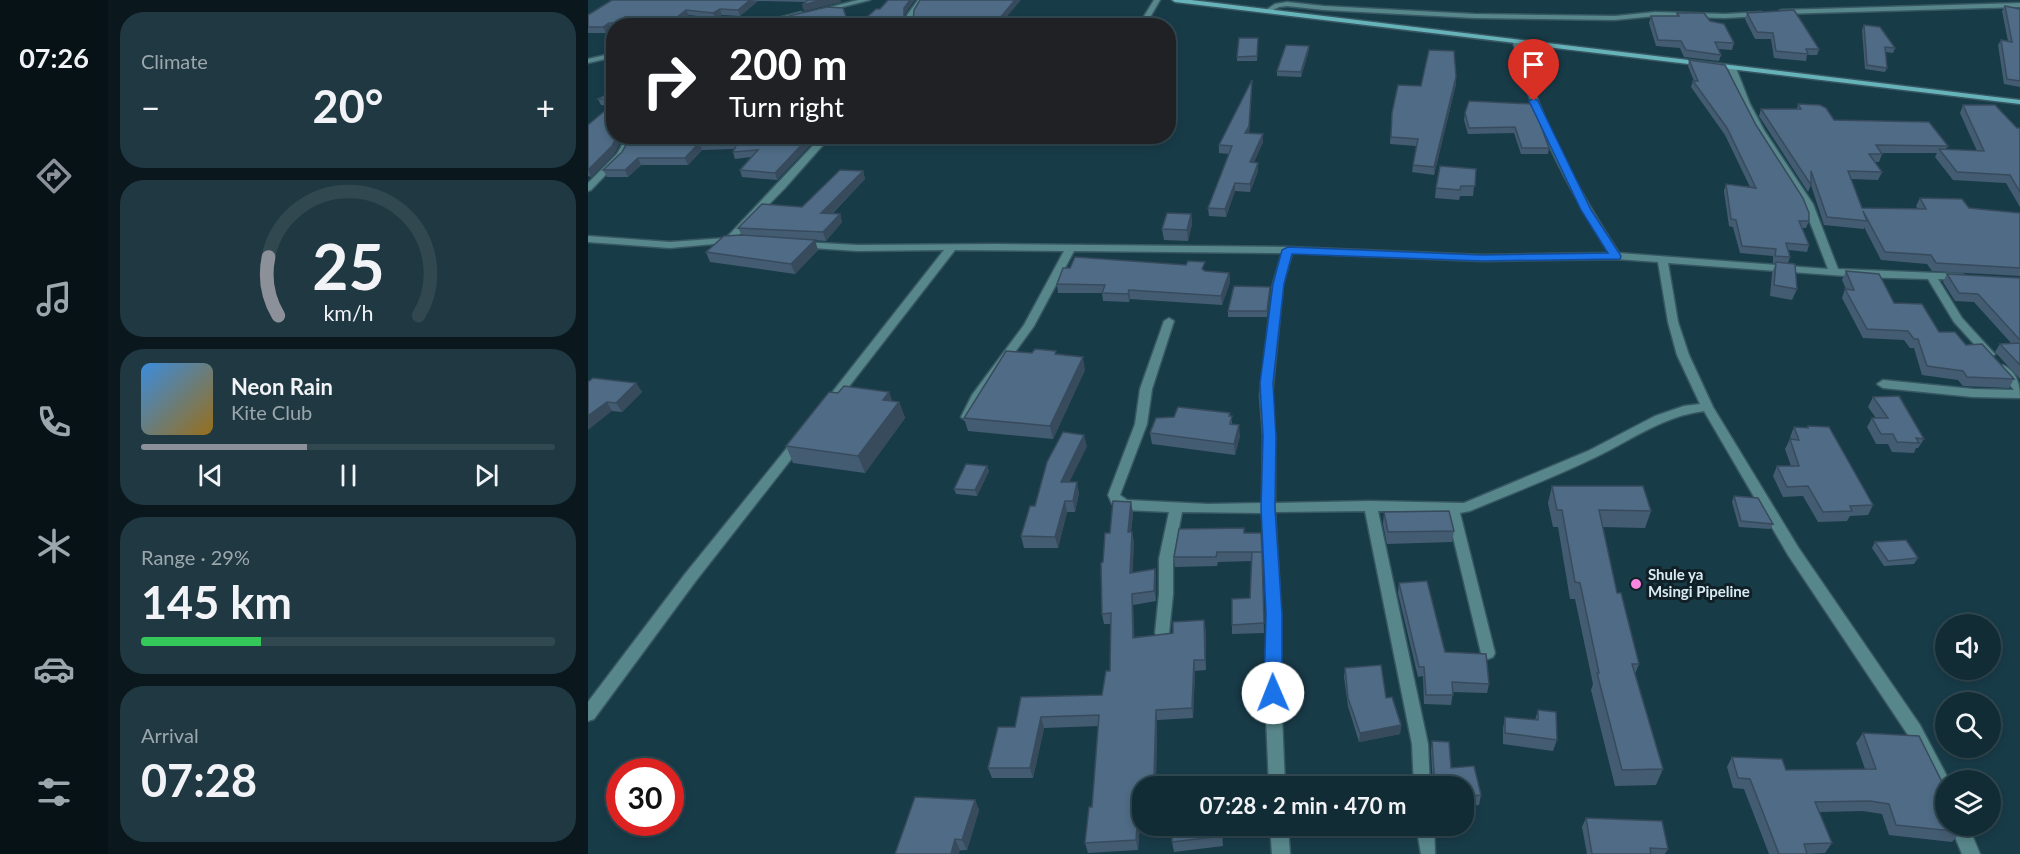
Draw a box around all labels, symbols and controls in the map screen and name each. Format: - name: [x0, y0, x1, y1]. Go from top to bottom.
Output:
- text: 200 m: [729, 39, 847, 89]
- pin: [1508, 39, 1559, 101]
- text: 07:26: [19, 41, 89, 74]
- icon: right: [630, 42, 708, 120]
- icon: arrive: [1517, 48, 1550, 81]
- text: Climate: [141, 49, 208, 73]
- text: 20°: [313, 79, 383, 133]
- text: −: [141, 87, 160, 127]
- text: +: [536, 87, 555, 127]
- text: Turn right: [729, 90, 844, 123]
- icon: directions: [33, 155, 75, 197]
- text: 25: [312, 228, 384, 303]
- icon: music: [33, 278, 75, 320]
- text: km/h: [323, 300, 373, 326]
- text: Neon Rain: [231, 373, 333, 400]
- text: Kite Club: [231, 400, 312, 424]
- icon: phone: [33, 401, 75, 443]
- icon: previous: [194, 459, 227, 492]
- icon: pause: [332, 459, 365, 492]
- icon: next: [470, 459, 503, 492]
- icon: climate: [33, 525, 75, 567]
- text: Range · 29%: [141, 545, 250, 569]
- place label: Shule ya Msingi Pipeline: [1648, 565, 1750, 600]
- text: 145 km: [141, 575, 292, 629]
- marker: Shule ya Msingi Pipeline: [1629, 577, 1643, 591]
- map controls: [1935, 614, 2001, 836]
- button: sound: [1935, 614, 2001, 680]
- icon: car: [33, 648, 75, 690]
- position arrow: [1241, 661, 1305, 725]
- button: search: [1935, 692, 2001, 758]
- text: Arrival: [141, 723, 199, 747]
- text: 07:28: [141, 753, 257, 807]
- speed limit sign: 30: [606, 758, 684, 836]
- button: layers: [1935, 770, 2001, 836]
- icon: filters: [33, 771, 75, 813]
- text: 07:28 · 2 min · 470 m: [1200, 792, 1406, 819]

